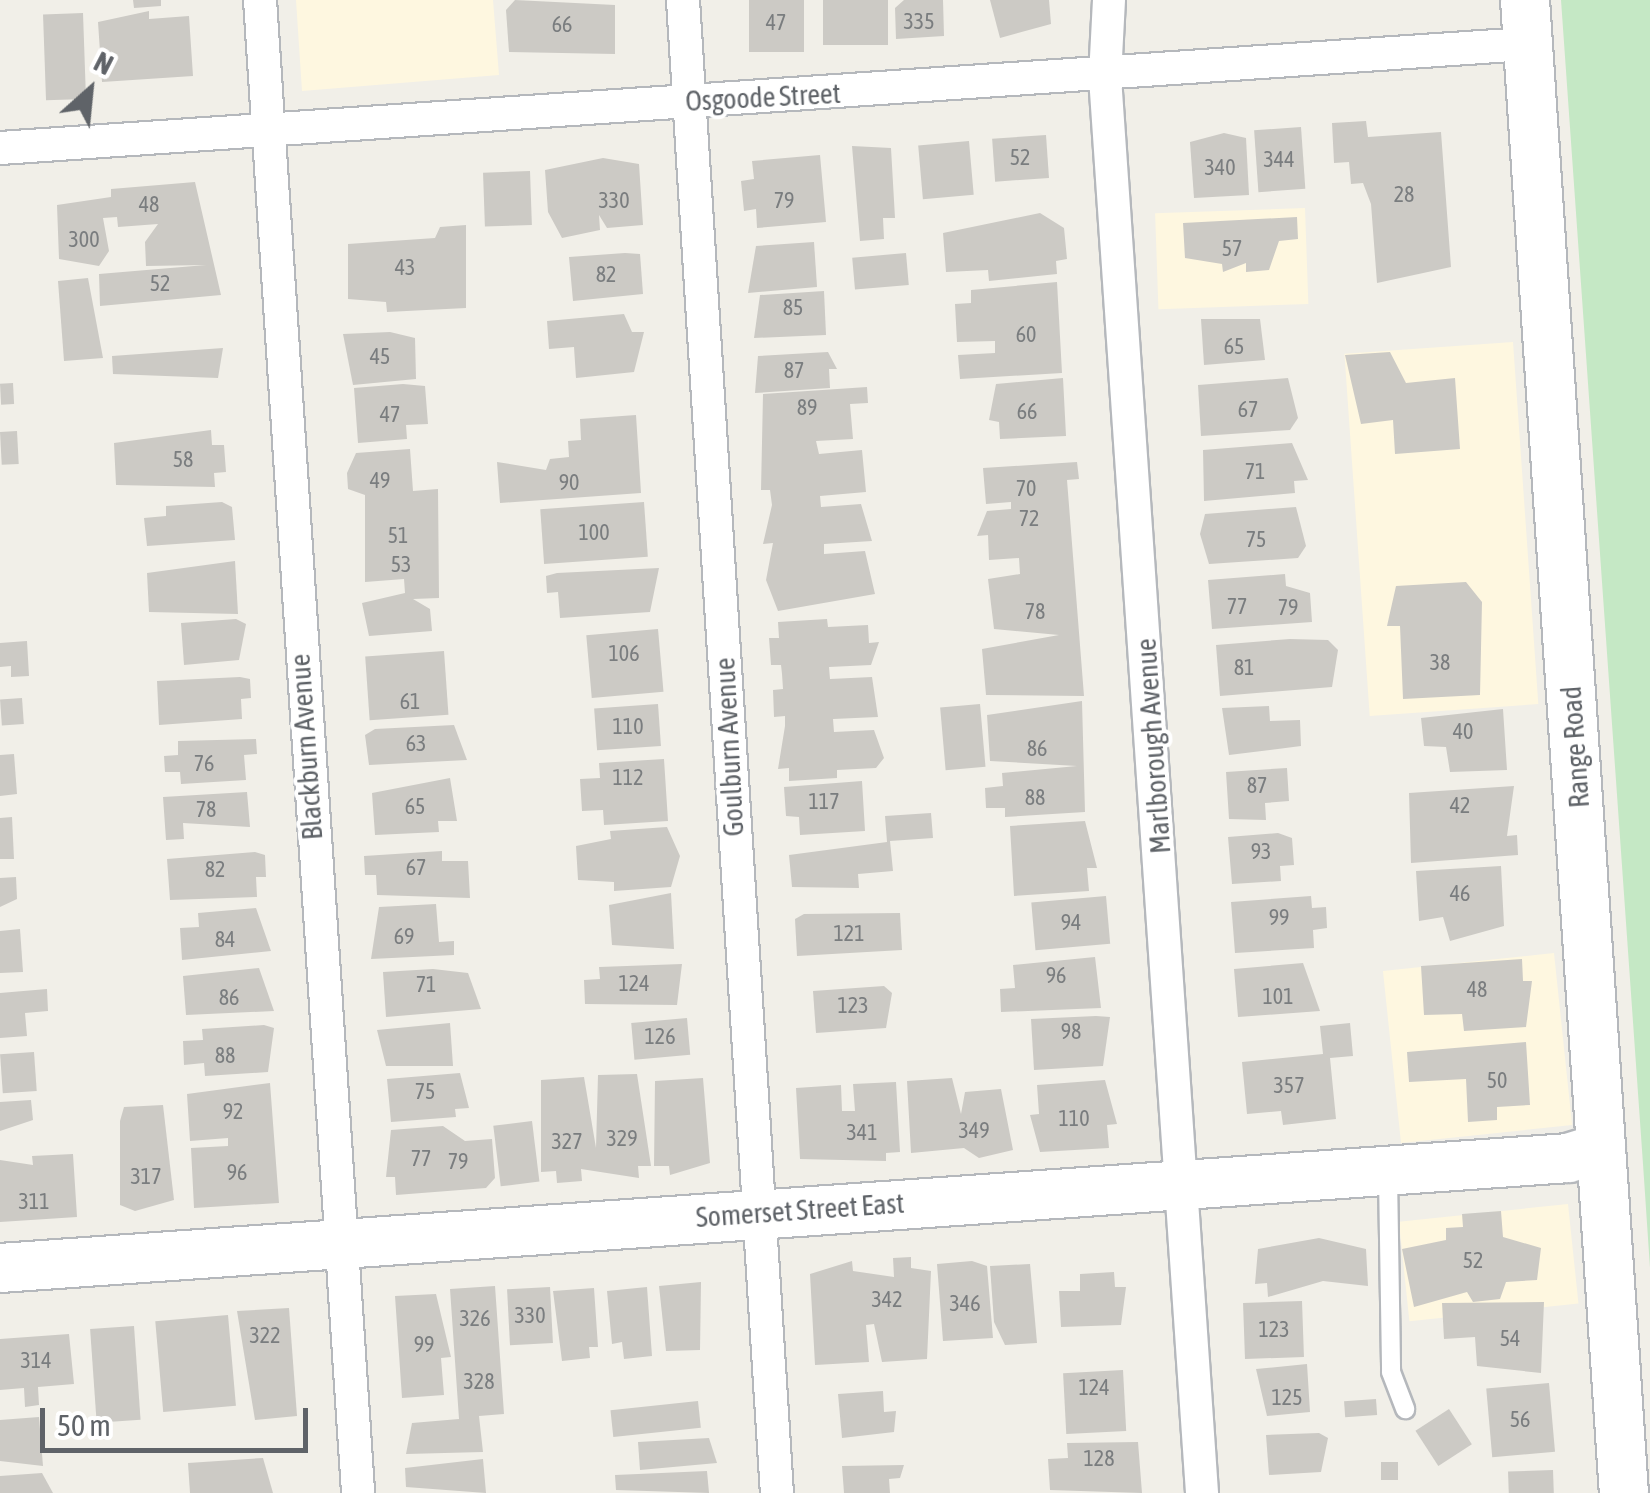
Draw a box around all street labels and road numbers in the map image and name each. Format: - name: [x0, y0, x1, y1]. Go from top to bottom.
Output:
- street label: Osgoode Street: [685, 76, 841, 118]
- street label: Marlborough Avenue: [1129, 637, 1177, 855]
- street label: Blackburn Avenue: [283, 653, 329, 841]
- street label: Goulburn Avenue: [708, 657, 750, 837]
- street label: Range Road: [1554, 685, 1596, 809]
- street label: Somerset Street East: [695, 1186, 905, 1234]

